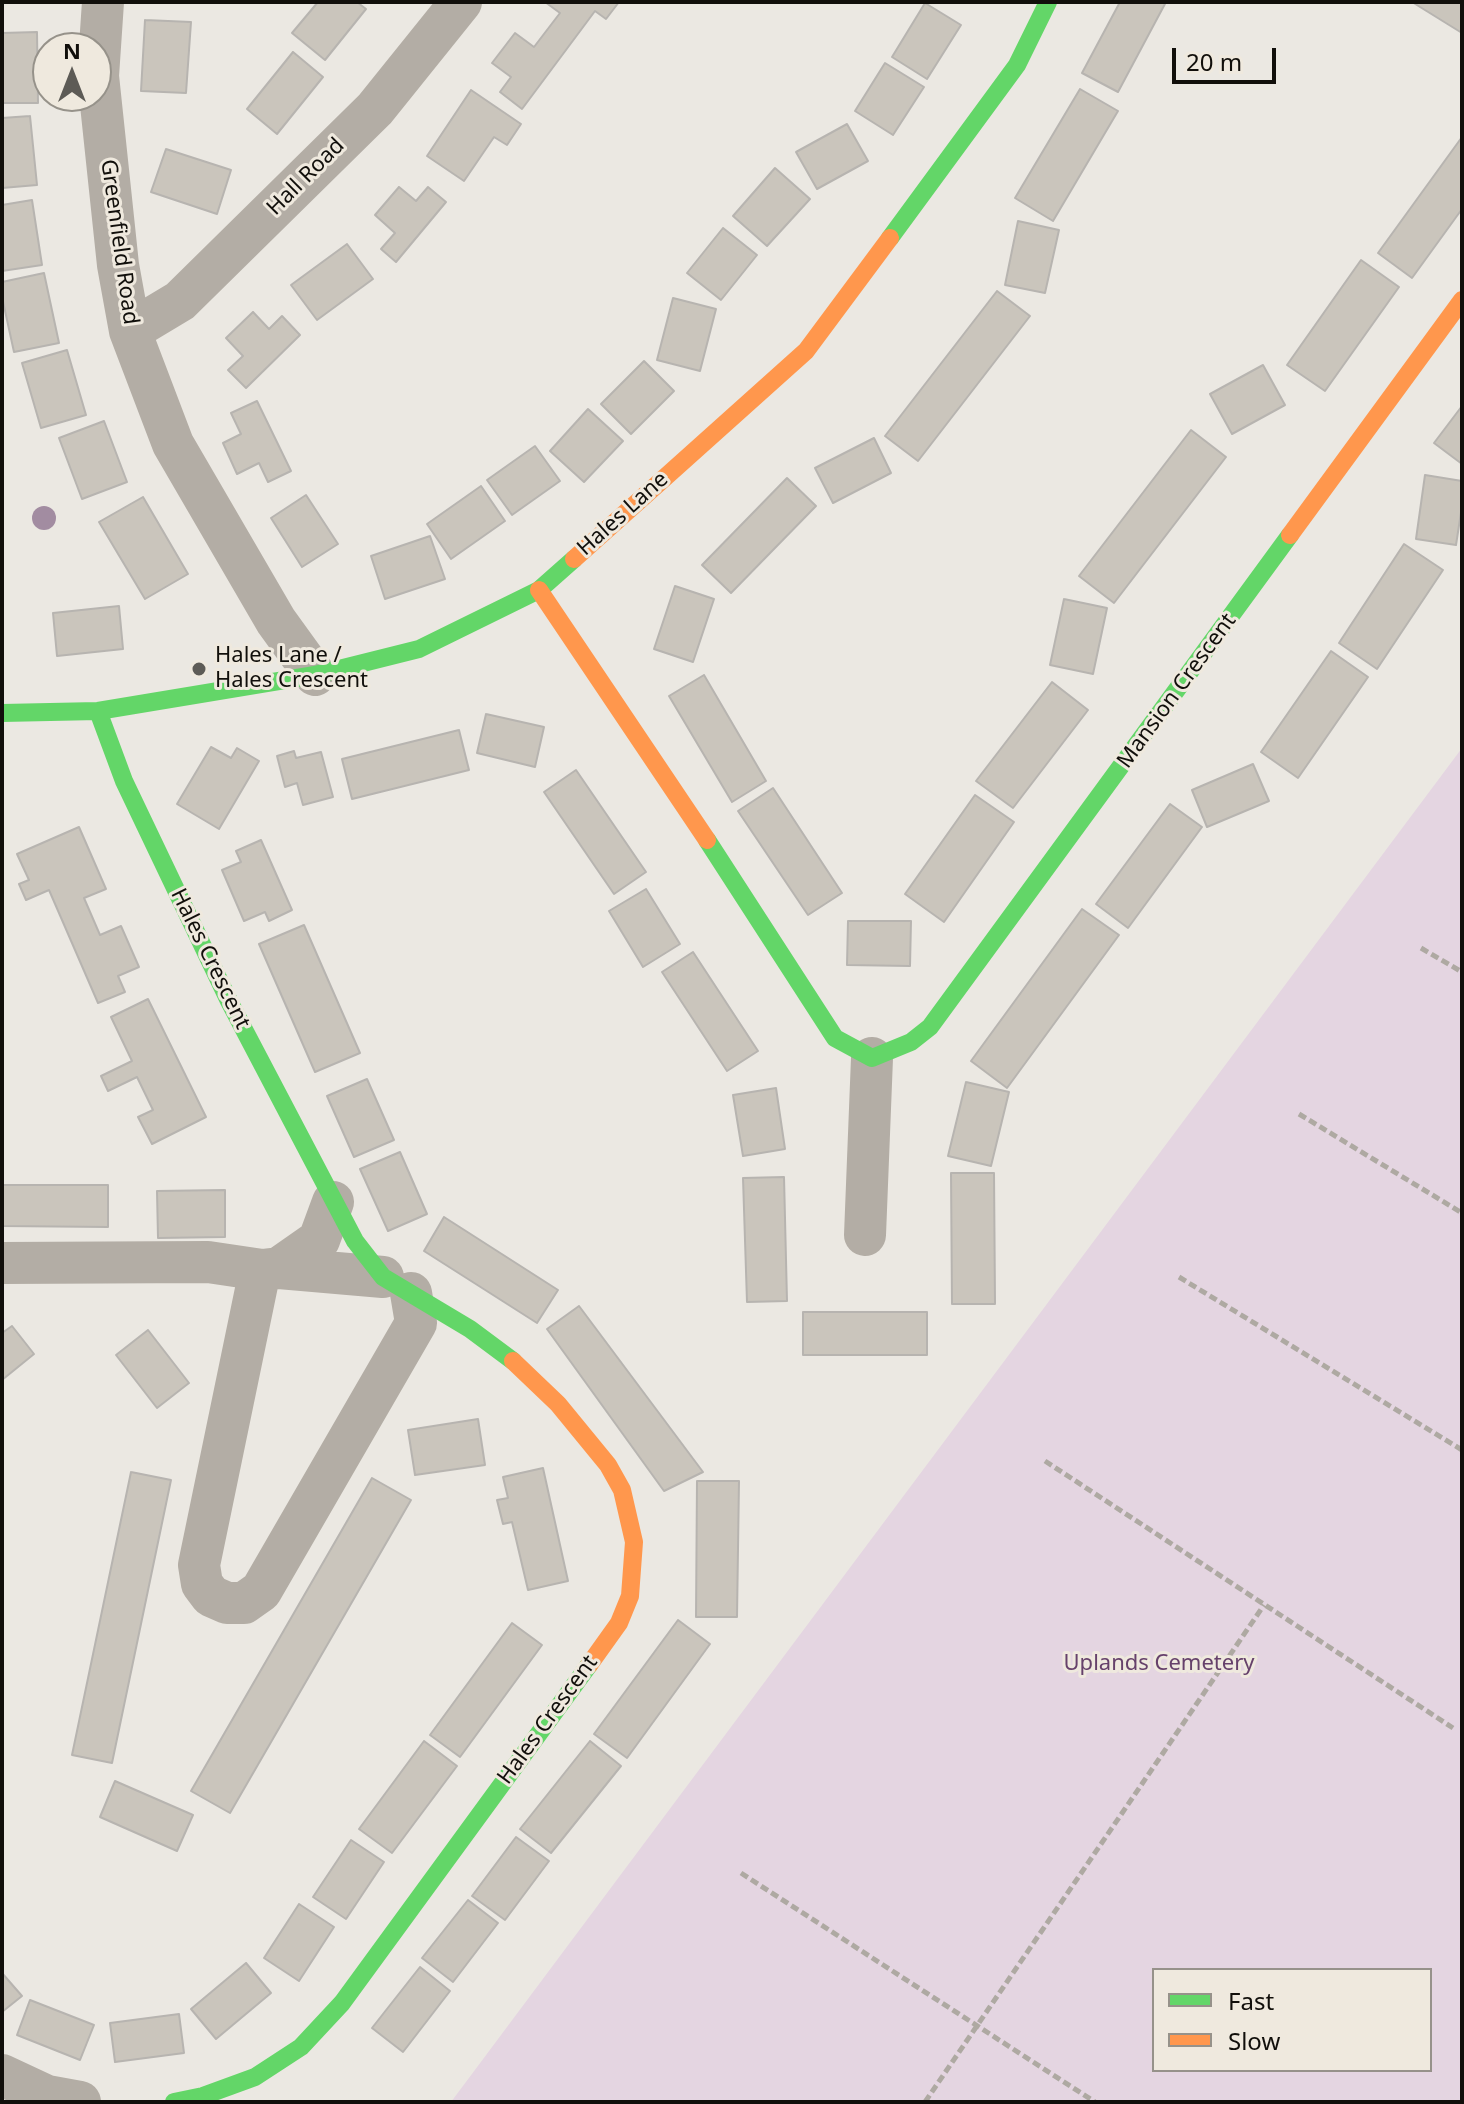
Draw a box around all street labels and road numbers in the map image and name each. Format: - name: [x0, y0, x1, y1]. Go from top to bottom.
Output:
- street label: Hall Road: [262, 133, 350, 221]
- street label: Greenfield Road: [94, 158, 144, 326]
- street label: Hales Lane: [572, 466, 674, 562]
- street label: Mansion Crescent: [1112, 609, 1242, 773]
- street label: Hales Crescent: [165, 884, 255, 1034]
- street label: Hales Crescent: [492, 1650, 604, 1790]

